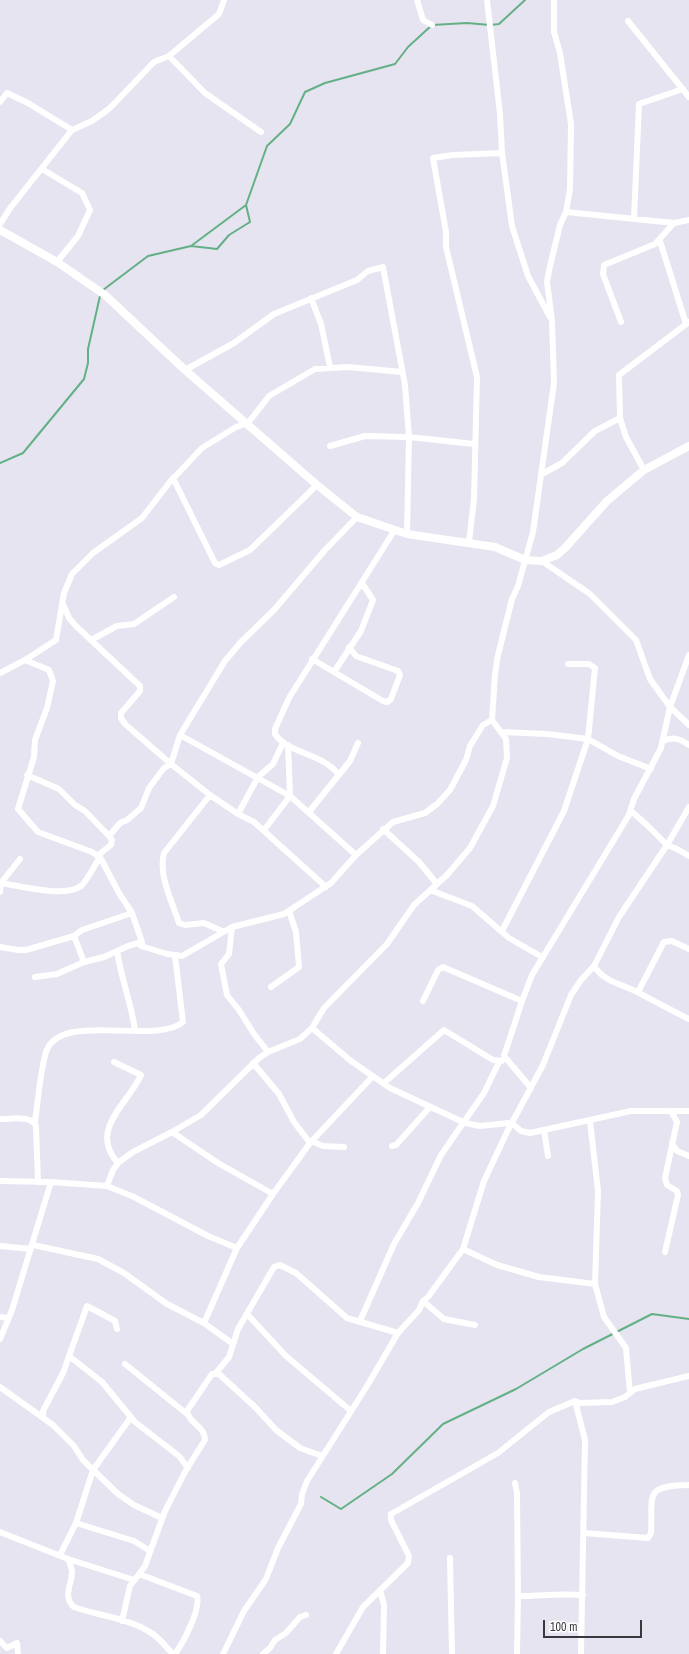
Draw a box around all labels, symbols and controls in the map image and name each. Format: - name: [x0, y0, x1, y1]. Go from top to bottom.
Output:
- scale bar: [545, 1612, 644, 1638]
- text: 100 m: [550, 1619, 577, 1635]

